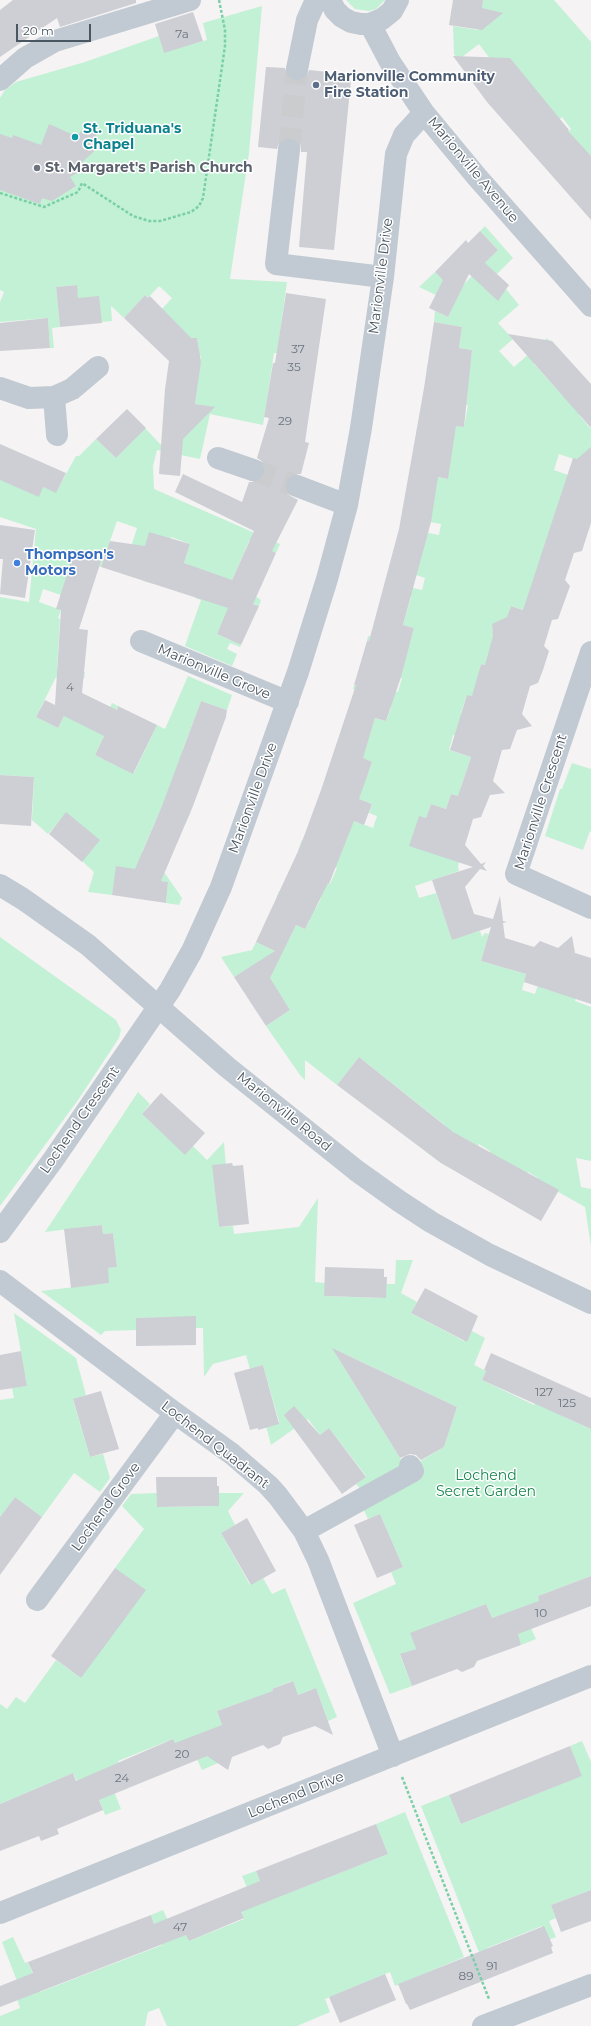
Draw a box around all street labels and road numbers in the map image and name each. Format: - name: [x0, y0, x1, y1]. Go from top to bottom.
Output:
- street label: Marionville Avenue: [424, 114, 522, 226]
- street label: Marionville Drive: [366, 217, 396, 335]
- street label: Marionville Grove: [155, 641, 273, 703]
- street label: Marionville Crescent: [511, 732, 571, 872]
- street label: Marionville Drive: [225, 740, 281, 856]
- street label: Lochend Crescent: [37, 1063, 123, 1177]
- street label: Marionville Road: [233, 1069, 335, 1155]
- street label: Lochend Quadrant: [158, 1398, 272, 1492]
- street label: Lochend Grove: [68, 1459, 144, 1555]
- street label: Lochend Drive: [246, 1768, 346, 1822]

